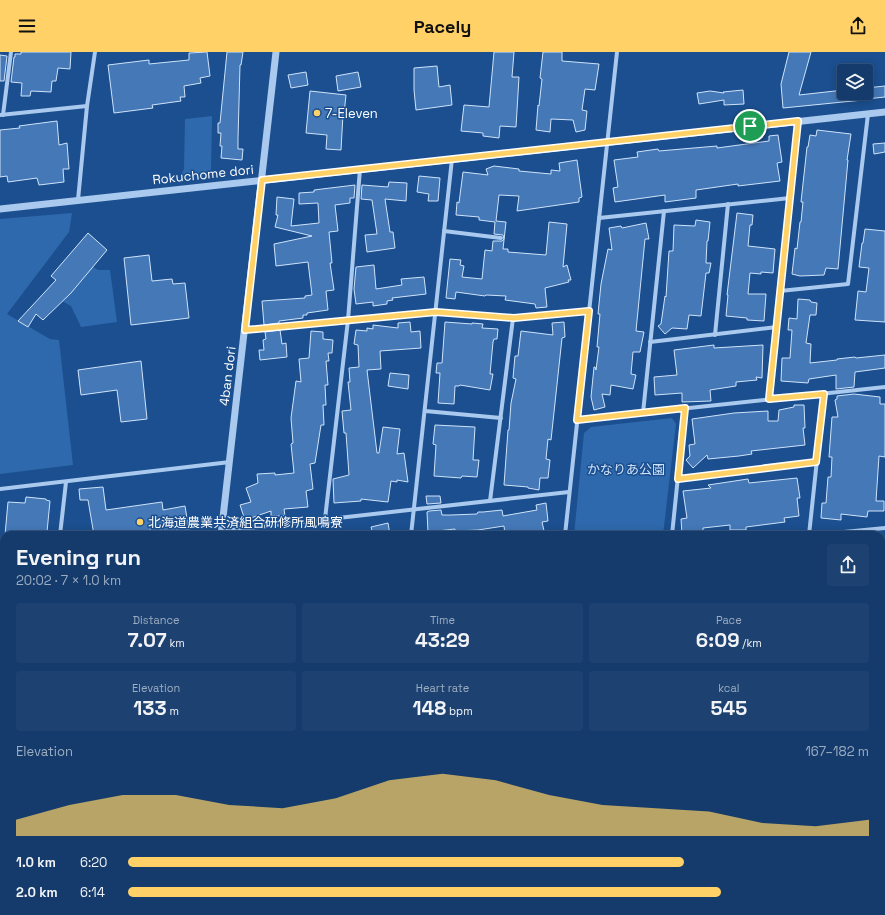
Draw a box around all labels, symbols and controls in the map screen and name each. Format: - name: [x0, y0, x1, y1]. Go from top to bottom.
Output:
- icon: menu: [16, 15, 38, 37]
- text: Pacely: [414, 15, 471, 38]
- icon: share: [847, 15, 869, 37]
- map controls: [837, 64, 873, 100]
- button: layers: [837, 64, 873, 100]
- place label: 7-Eleven: [325, 105, 378, 122]
- marker: 7-Eleven: [312, 108, 322, 118]
- pin: [733, 109, 767, 143]
- icon: arrive: [739, 115, 761, 137]
- street label: Rokuchome dori: [152, 161, 255, 188]
- street label: 4ban dori: [215, 345, 240, 407]
- park label: かなりあ公園: [587, 461, 665, 478]
- place label: 北海道農業共済組合研修所風鳴寮: [148, 514, 343, 531]
- marker: 北海道農業共済組合研修所風鳴寮: [135, 517, 145, 527]
- text: Evening run: [16, 543, 141, 571]
- button: share: [827, 544, 869, 586]
- text: 20:02 · 7 × 1.0 km: [16, 572, 121, 589]
- text: Distance: [133, 613, 180, 627]
- text: Time: [430, 613, 455, 627]
- text: Pace: [716, 613, 742, 627]
- text: 7.07: [128, 627, 167, 653]
- text: 43:29: [415, 627, 470, 653]
- text: 6:09: [696, 627, 740, 653]
- text: km: [167, 636, 185, 650]
- text: /km: [740, 636, 762, 650]
- text: Elevation: [132, 681, 180, 695]
- text: Heart rate: [416, 681, 469, 695]
- text: kcal: [718, 681, 739, 695]
- text: 133: [133, 695, 167, 721]
- text: 148: [412, 695, 446, 721]
- text: 545: [710, 695, 747, 721]
- text: m: [167, 704, 179, 718]
- text: bpm: [446, 704, 473, 718]
- text: Elevation: [16, 743, 73, 760]
- text: 167–182 m: [805, 743, 869, 760]
- text: 1.0 km: [16, 854, 56, 871]
- text: 6:20: [80, 854, 107, 871]
- text: 2.0 km: [16, 884, 58, 901]
- text: 6:14: [80, 884, 105, 901]

